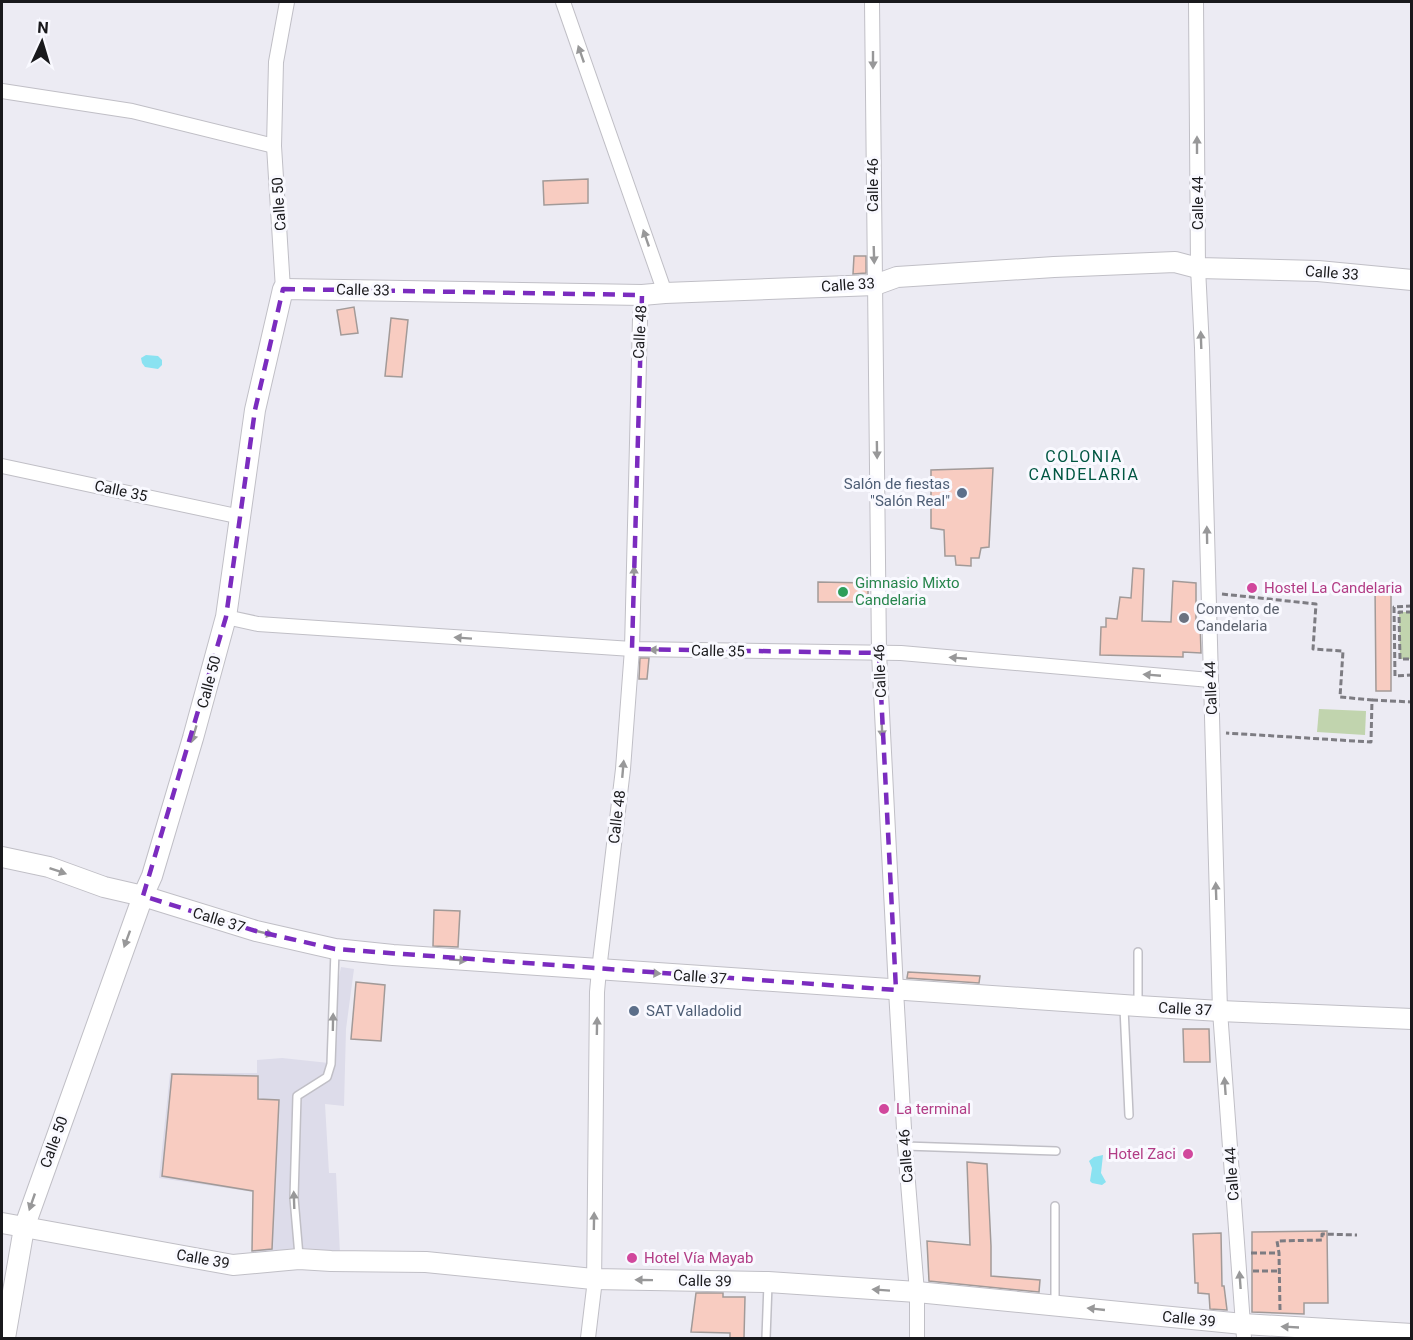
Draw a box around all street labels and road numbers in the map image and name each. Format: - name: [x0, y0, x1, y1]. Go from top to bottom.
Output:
- street label: Calle 46: [864, 158, 882, 212]
- street label: Calle 44: [1189, 176, 1207, 230]
- street label: Calle 50: [268, 177, 290, 231]
- street label: Calle 33: [1305, 262, 1359, 284]
- street label: Calle 33: [821, 274, 875, 296]
- street label: Calle 33: [336, 281, 390, 299]
- street label: Calle 48: [630, 305, 650, 359]
- street label: Calle 35: [93, 477, 149, 505]
- street label: Calle 35: [691, 642, 745, 660]
- street label: Calle 46: [870, 644, 890, 698]
- street label: Calle 50: [193, 654, 225, 710]
- street label: Calle 44: [1201, 660, 1221, 715]
- street label: Calle 48: [605, 789, 629, 845]
- street label: Calle 37: [191, 904, 247, 936]
- street label: Calle 37: [673, 966, 727, 988]
- street label: Calle 37: [1158, 999, 1212, 1019]
- street label: Calle 50: [36, 1114, 72, 1170]
- street label: Calle 46: [895, 1129, 917, 1183]
- street label: Calle 44: [1221, 1146, 1243, 1201]
- street label: Calle 39: [175, 1245, 231, 1273]
- street label: Calle 39: [678, 1272, 732, 1290]
- street label: Calle 39: [1161, 1307, 1217, 1331]

